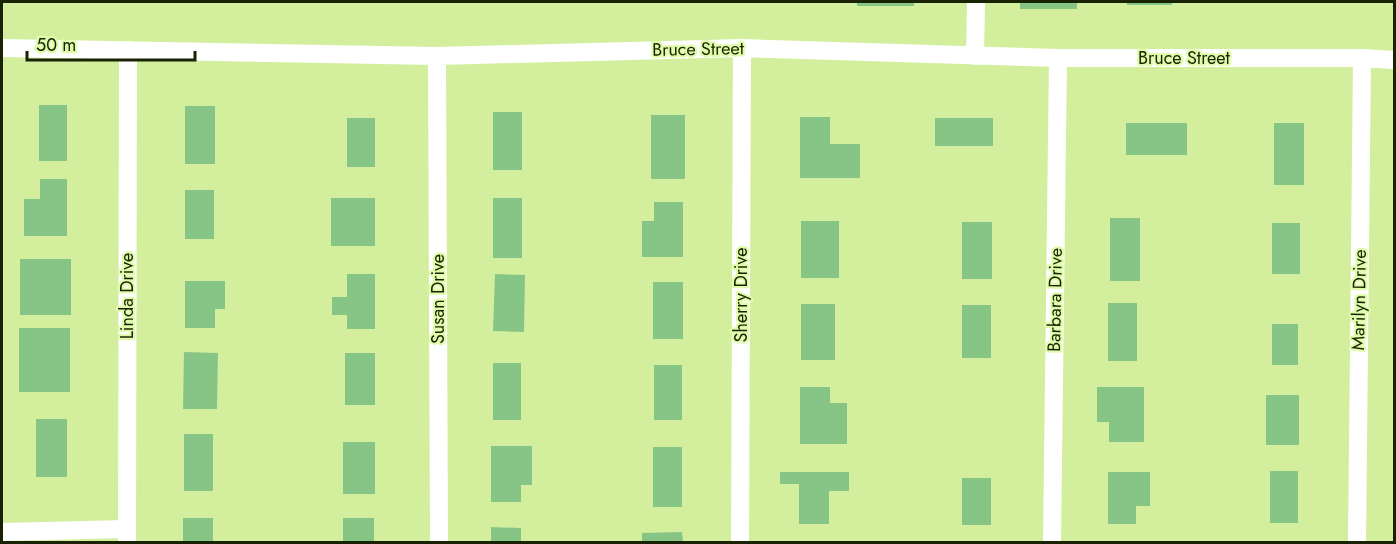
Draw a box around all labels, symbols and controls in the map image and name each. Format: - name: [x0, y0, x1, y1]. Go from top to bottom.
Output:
- scale bar: [27, 24, 195, 62]
- text: 50 m: [36, 32, 76, 58]
- street label: Bruce Street: [652, 35, 745, 63]
- street label: Bruce Street: [1138, 45, 1231, 71]
- street label: Sherry Drive: [728, 248, 754, 342]
- street label: Barbara Drive: [1041, 248, 1069, 352]
- street label: Marilyn Drive: [1345, 249, 1373, 351]
- street label: Linda Drive: [114, 253, 140, 339]
- street label: Susan Drive: [425, 254, 451, 344]

